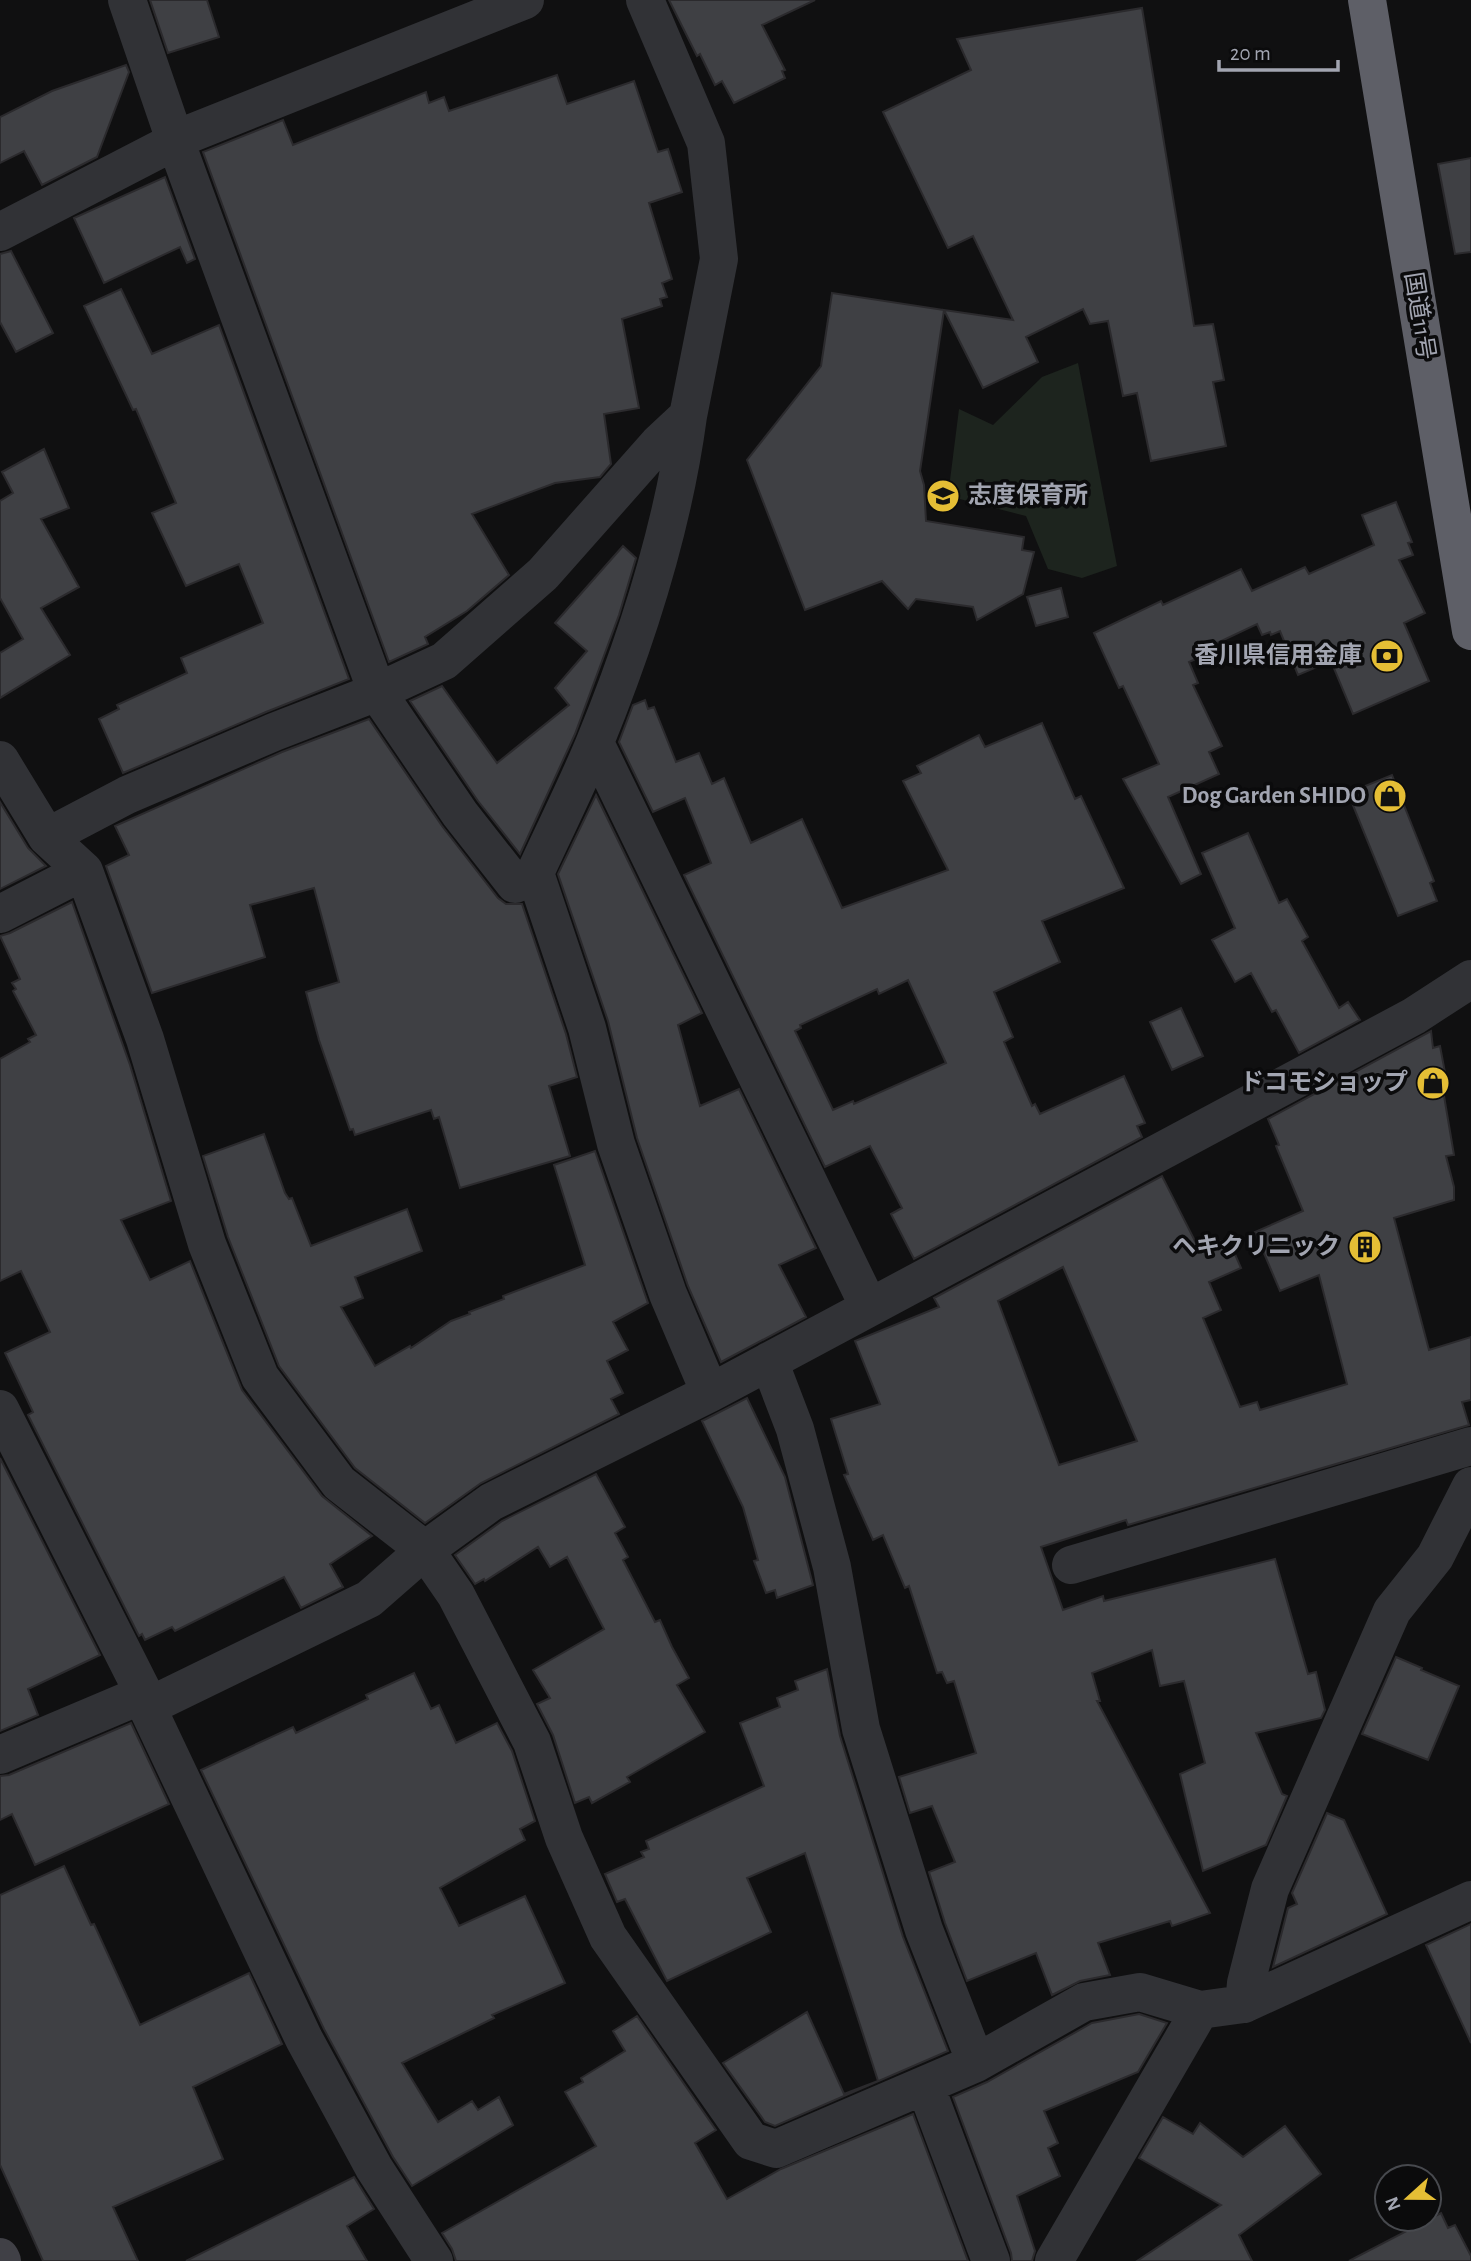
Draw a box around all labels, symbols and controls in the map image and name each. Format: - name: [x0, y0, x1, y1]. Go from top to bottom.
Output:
- scale bar: [1219, 28, 1338, 72]
- text: 20 m: [1230, 43, 1271, 64]
- street label: 国道11号: [1400, 270, 1440, 362]
- school or university icon: 志度保育所: [924, 477, 962, 515]
- place label: 志度保育所: [968, 482, 1088, 508]
- bank icon: 香川県信用金庫: [1368, 637, 1406, 675]
- place label: 香川県信用金庫: [1194, 642, 1362, 668]
- shop icon: Dog Garden SHIDO: [1371, 777, 1409, 815]
- place label: Dog Garden SHIDO: [1182, 784, 1366, 808]
- shop icon: ドコモショップ: [1414, 1064, 1452, 1102]
- place label: ドコモショップ: [1240, 1069, 1408, 1095]
- building icon: ヘキクリニック: [1346, 1228, 1384, 1266]
- place label: ヘキクリニック: [1172, 1234, 1340, 1259]
- north arrow: [1373, 2163, 1443, 2233]
- text: N: [1382, 2194, 1405, 2213]

